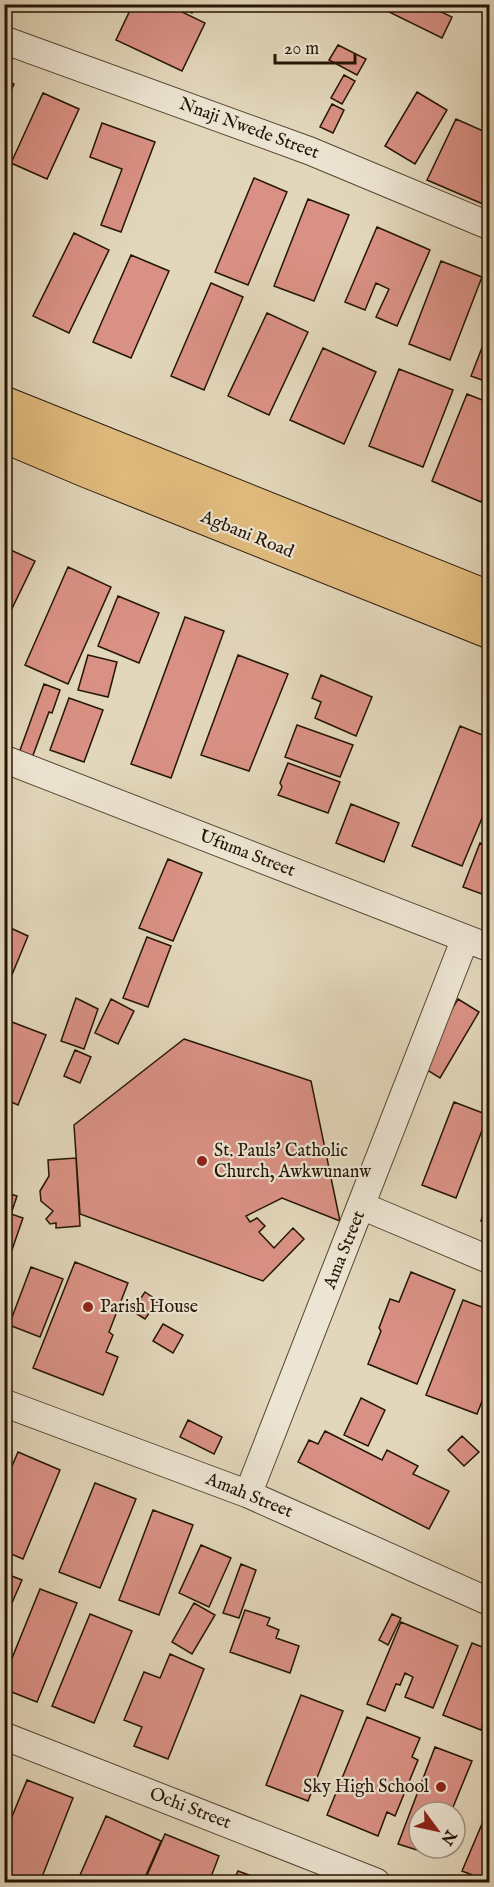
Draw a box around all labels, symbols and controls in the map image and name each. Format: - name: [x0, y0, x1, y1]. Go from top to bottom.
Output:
- scale bar: [275, 27, 354, 65]
- text: 20 m: [284, 38, 319, 61]
- street label: Nnaji Nwede Street: [176, 93, 322, 165]
- street label: Agbani Road: [196, 506, 297, 564]
- street label: Ufuma Street: [196, 825, 298, 883]
- place label: St. Pauls' Catholic Church, Awkwunanw: [214, 1140, 372, 1184]
- marker: St. Pauls' Catholic Church, Awkwunanw: [195, 1154, 209, 1168]
- street label: Ama Street: [319, 1207, 371, 1293]
- place label: Parish House: [100, 1296, 198, 1319]
- marker: Parish House: [81, 1300, 95, 1314]
- street label: Amah Street: [201, 1468, 296, 1524]
- place label: Sky High School: [303, 1776, 429, 1799]
- marker: Sky High School: [434, 1780, 448, 1794]
- street label: Ochi Street: [146, 1783, 234, 1835]
- north arrow: [407, 1800, 467, 1860]
- text: N: [436, 1825, 461, 1848]

